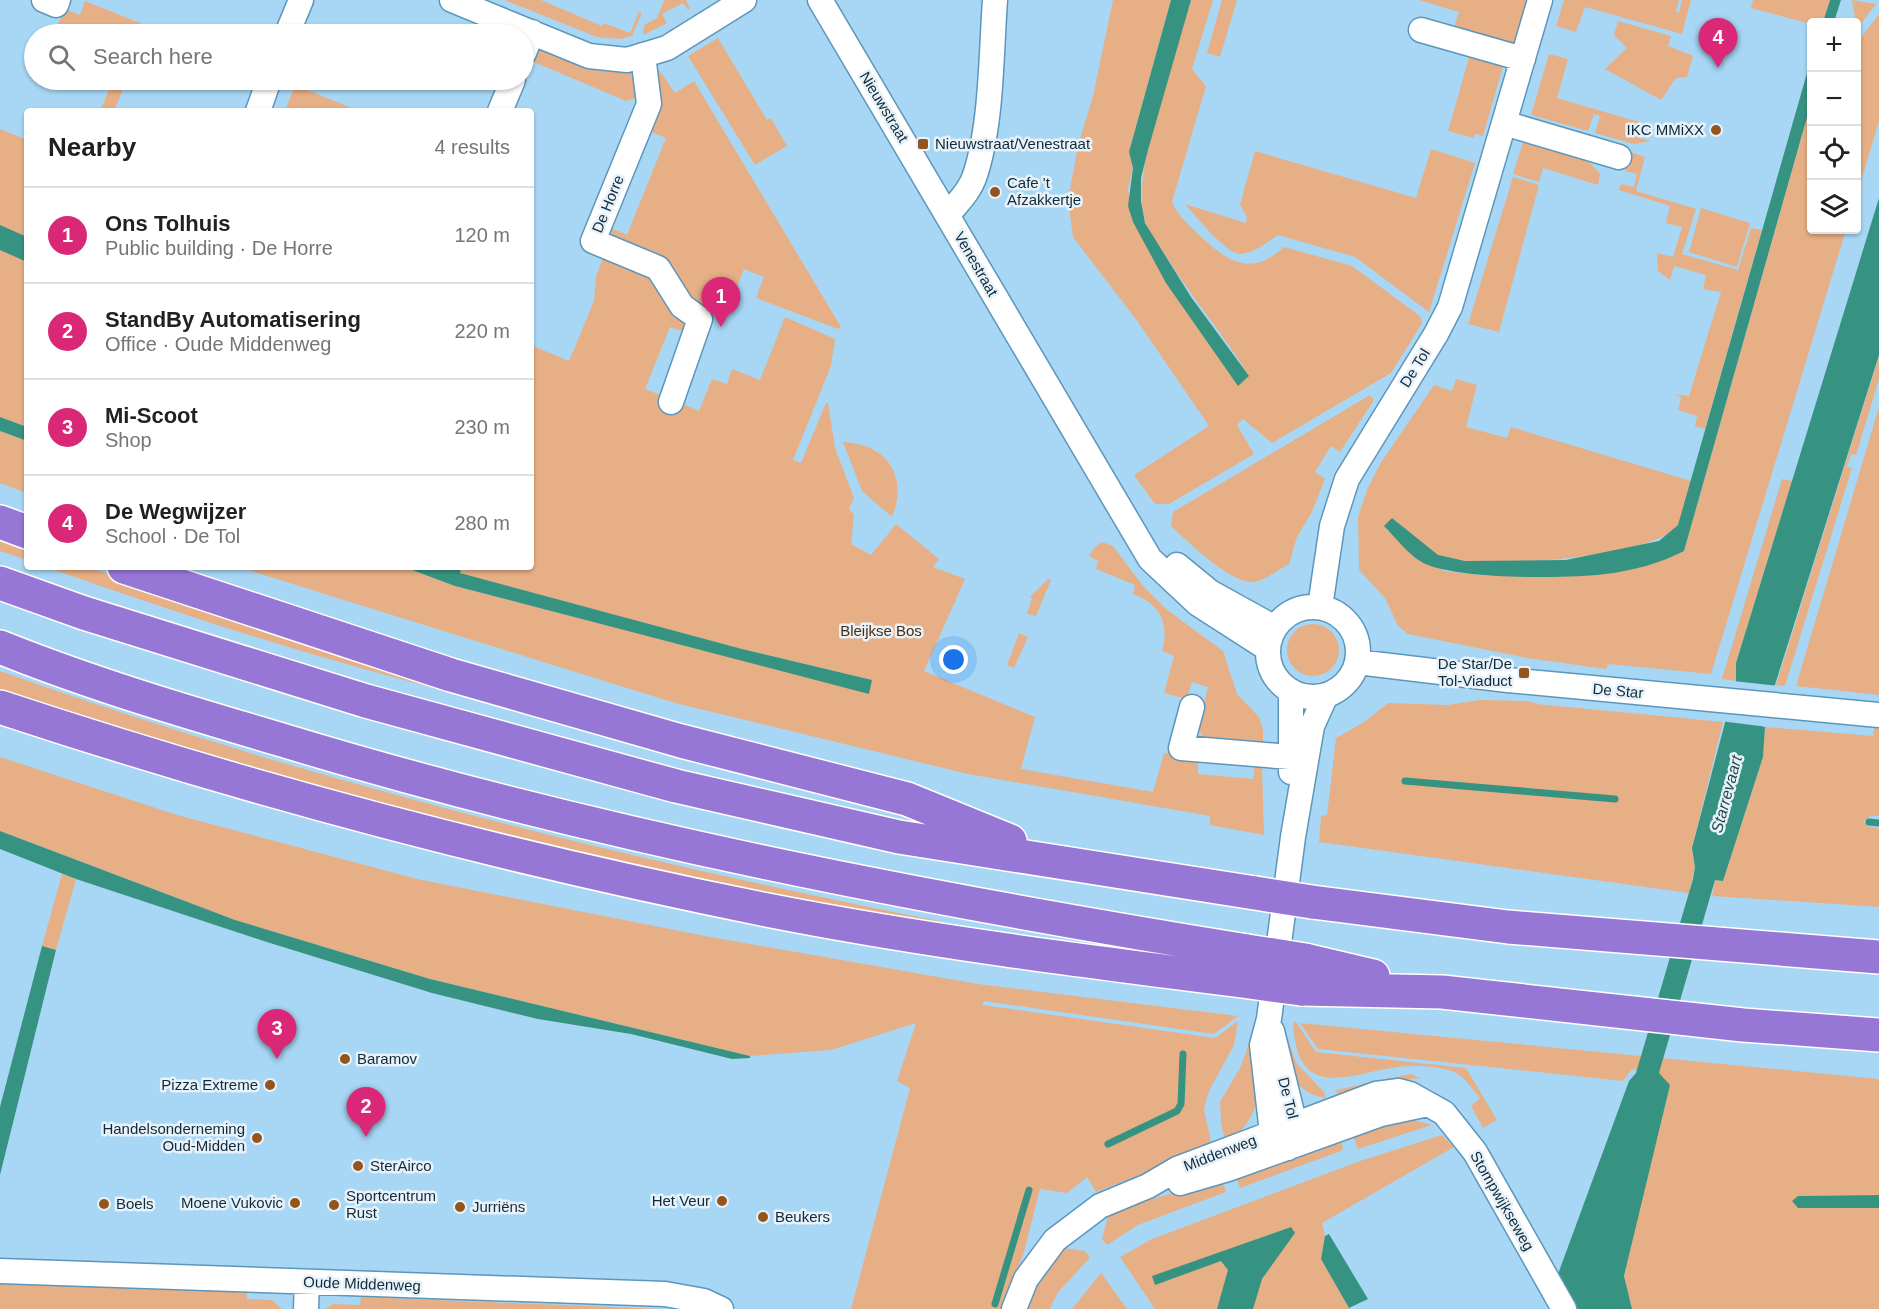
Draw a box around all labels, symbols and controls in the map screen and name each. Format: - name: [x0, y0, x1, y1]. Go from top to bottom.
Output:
- map controls: [1807, 18, 1861, 234]
- button: +: [1807, 18, 1861, 72]
- pin: 4: [1698, 19, 1738, 68]
- search box: [24, 24, 534, 90]
- icon: search: [45, 41, 78, 74]
- text: Search here: [93, 44, 213, 69]
- street label: Nieuwstraat: [857, 68, 913, 146]
- button: −: [1807, 72, 1861, 126]
- place label: IKC MMiXX: [1626, 121, 1704, 138]
- marker: IKC MMiXX: [1709, 123, 1723, 137]
- button: locate: [1807, 126, 1861, 180]
- text: Nearby: [48, 132, 136, 162]
- place label: Nieuwstraat/Venestraat: [935, 135, 1091, 152]
- text: 4 results: [434, 136, 510, 158]
- marker: Nieuwstraat/Venestraat: [916, 137, 930, 151]
- street label: De Horre: [588, 172, 627, 235]
- place label: Cafe 't Afzakkertje: [1007, 174, 1081, 208]
- button: layers: [1807, 180, 1861, 234]
- marker: Cafe 't Afzakkertje: [988, 185, 1002, 199]
- text: Ons Tolhuis: [105, 211, 230, 236]
- text: 1: [62, 224, 73, 246]
- text: 120 m: [454, 224, 510, 246]
- street label: Venestraat: [951, 228, 1002, 300]
- text: Public building · De Horre: [105, 237, 333, 259]
- pin: 1: [702, 278, 740, 327]
- text: StandBy Automatisering: [105, 307, 361, 332]
- text: 2: [62, 320, 73, 342]
- text: 220 m: [454, 320, 510, 342]
- text: Office · Oude Middenweg: [105, 333, 331, 355]
- street label: De Tol: [1396, 345, 1433, 390]
- text: Mi-Scoot: [105, 403, 198, 428]
- text: 3: [62, 416, 73, 438]
- text: 230 m: [454, 416, 510, 438]
- text: Shop: [105, 429, 152, 451]
- text: De Wegwijzer: [105, 499, 246, 524]
- text: 4: [62, 512, 73, 534]
- text: 280 m: [454, 512, 510, 534]
- text: School · De Tol: [105, 525, 240, 547]
- park label: Bleijkse Bos: [840, 622, 922, 639]
- your location: [939, 645, 968, 674]
- place label: De Star/De Tol-Viaduct: [1438, 655, 1513, 689]
- marker: De Star/De Tol-Viaduct: [1517, 666, 1531, 680]
- street label: De Star: [1592, 680, 1644, 701]
- water label: Starrevaart: [1708, 753, 1745, 835]
- pin: 3: [258, 1010, 296, 1059]
- place label: Baramov: [357, 1050, 418, 1067]
- marker: Baramov: [338, 1052, 352, 1066]
- street label: De Tol: [1275, 1075, 1302, 1120]
- place label: Pizza Extreme: [161, 1076, 258, 1093]
- marker: Pizza Extreme: [263, 1078, 277, 1092]
- pin: 2: [346, 1088, 386, 1137]
- place label: Handelsonderneming Oud-Midden: [102, 1120, 245, 1154]
- marker: Handelsonderneming Oud-Midden: [250, 1131, 264, 1145]
- street label: Middenweg: [1181, 1131, 1259, 1174]
- street label: Stompwijkseweg: [1467, 1148, 1538, 1253]
- place label: SterAirco: [370, 1157, 432, 1174]
- marker: SterAirco: [351, 1159, 365, 1173]
- place label: Sportcentrum Rust: [346, 1187, 436, 1221]
- place label: Het Veur: [652, 1192, 710, 1209]
- place label: Moene Vukovic: [181, 1194, 283, 1211]
- marker: Het Veur: [715, 1194, 729, 1208]
- place label: Boels: [116, 1195, 154, 1212]
- marker: Moene Vukovic: [288, 1196, 302, 1210]
- marker: Boels: [97, 1197, 111, 1211]
- marker: Sportcentrum Rust: [327, 1198, 341, 1212]
- place label: Jurriëns: [472, 1198, 525, 1215]
- marker: Jurriëns: [453, 1200, 467, 1214]
- place label: Beukers: [775, 1208, 830, 1225]
- marker: Beukers: [756, 1210, 770, 1224]
- street label: Oude Middenweg: [303, 1273, 421, 1294]

